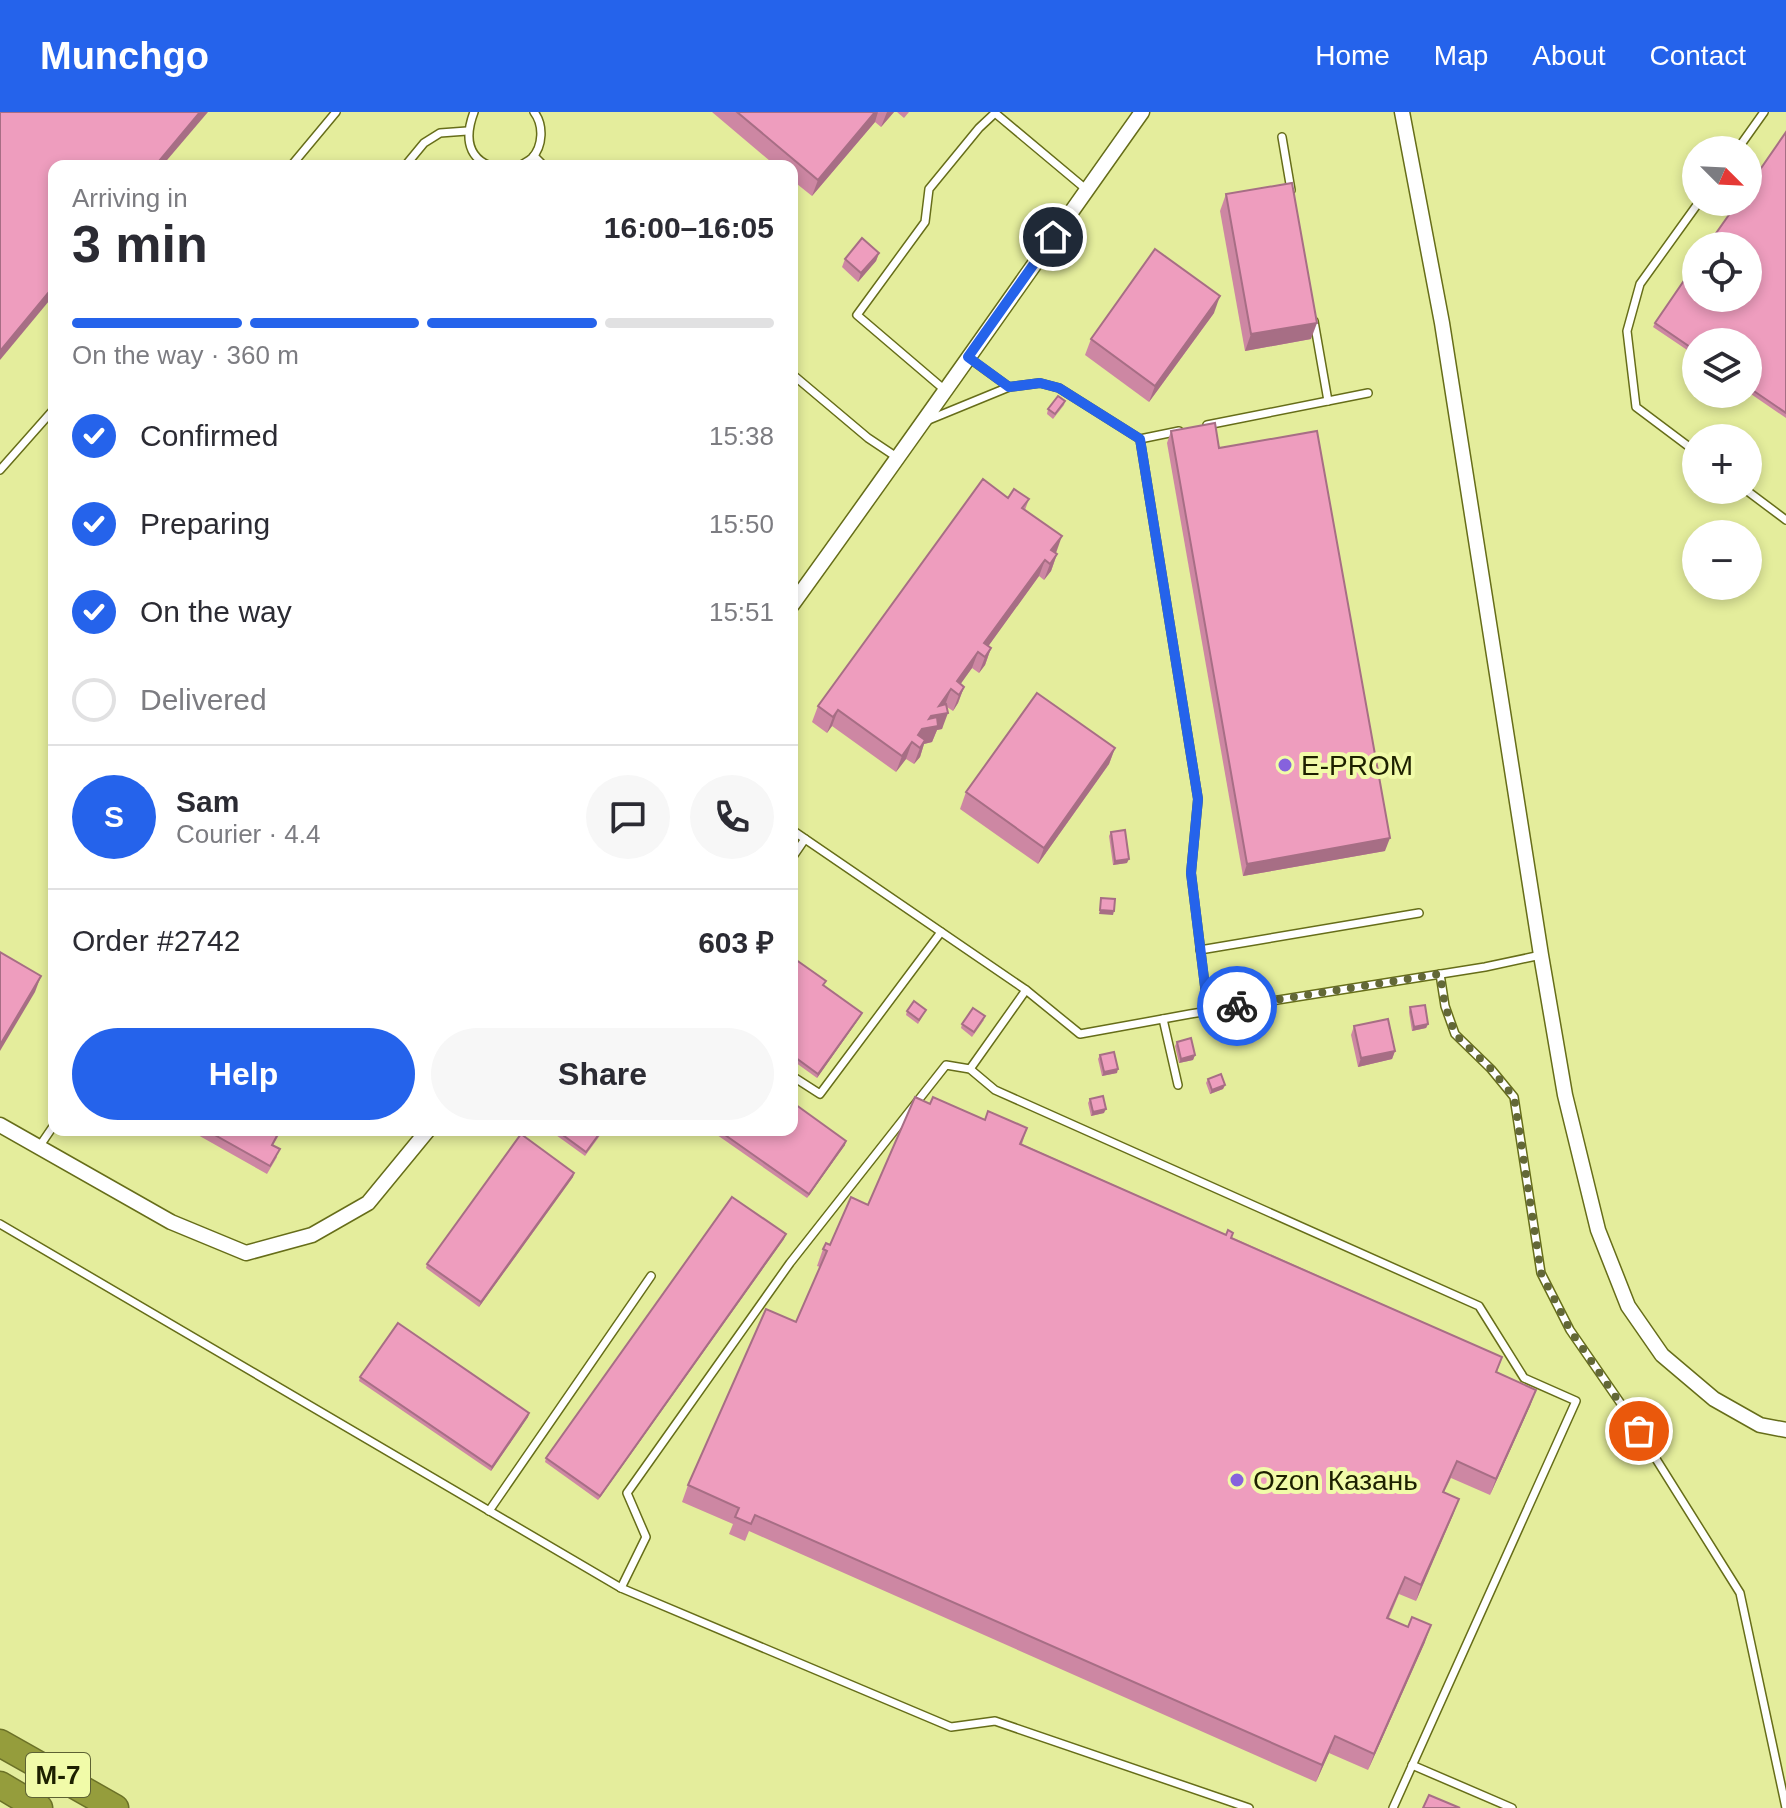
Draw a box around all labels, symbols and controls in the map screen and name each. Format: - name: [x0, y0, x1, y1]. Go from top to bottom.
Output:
- text: Munchgo: [40, 35, 209, 77]
- text: Home: [1315, 40, 1390, 71]
- text: Map: [1434, 40, 1488, 71]
- text: About: [1532, 40, 1606, 71]
- text: Contact: [1650, 40, 1746, 71]
- north arrow: [1682, 136, 1762, 216]
- map controls: [1682, 136, 1762, 600]
- text: Arriving in: [72, 183, 188, 213]
- pin: [1019, 203, 1087, 271]
- text: 16:00–16:05: [604, 211, 774, 244]
- text: 3 min: [72, 215, 208, 273]
- icon: home: [1031, 215, 1075, 259]
- button: locate: [1682, 232, 1762, 312]
- button: layers: [1682, 328, 1762, 408]
- text: On the way · 360 m: [72, 340, 299, 370]
- icon: check: [72, 414, 116, 458]
- text: Confirmed: [140, 419, 278, 452]
- text: 15:38: [709, 421, 774, 451]
- button: +: [1682, 424, 1762, 504]
- icon: check: [72, 502, 116, 546]
- text: Preparing: [140, 507, 270, 540]
- text: 15:50: [709, 509, 774, 539]
- button: −: [1682, 520, 1762, 600]
- icon: check: [72, 590, 116, 634]
- text: On the way: [140, 595, 292, 628]
- text: 15:51: [709, 597, 774, 627]
- text: Delivered: [140, 683, 267, 716]
- place label: E-PROM: [1301, 750, 1413, 781]
- marker: E-PROM: [1276, 756, 1294, 774]
- button: chat: [586, 775, 670, 859]
- button: phone: [690, 775, 774, 859]
- text: Sam: [176, 785, 239, 818]
- text: S: [104, 800, 124, 833]
- text: Courier · 4.4: [176, 819, 321, 849]
- text: Order #2742: [72, 924, 240, 957]
- text: 603 ₽: [698, 926, 774, 959]
- courier: [1197, 966, 1277, 1046]
- icon: bike: [1215, 984, 1259, 1028]
- button: Help: [72, 1028, 415, 1120]
- button: Share: [431, 1028, 774, 1120]
- pin: [1605, 1397, 1673, 1465]
- icon: bag: [1617, 1409, 1661, 1453]
- place label: Ozon Казань: [1253, 1465, 1418, 1496]
- marker: Ozon Казань: [1228, 1471, 1246, 1489]
- road number: М-7: [26, 1753, 90, 1797]

